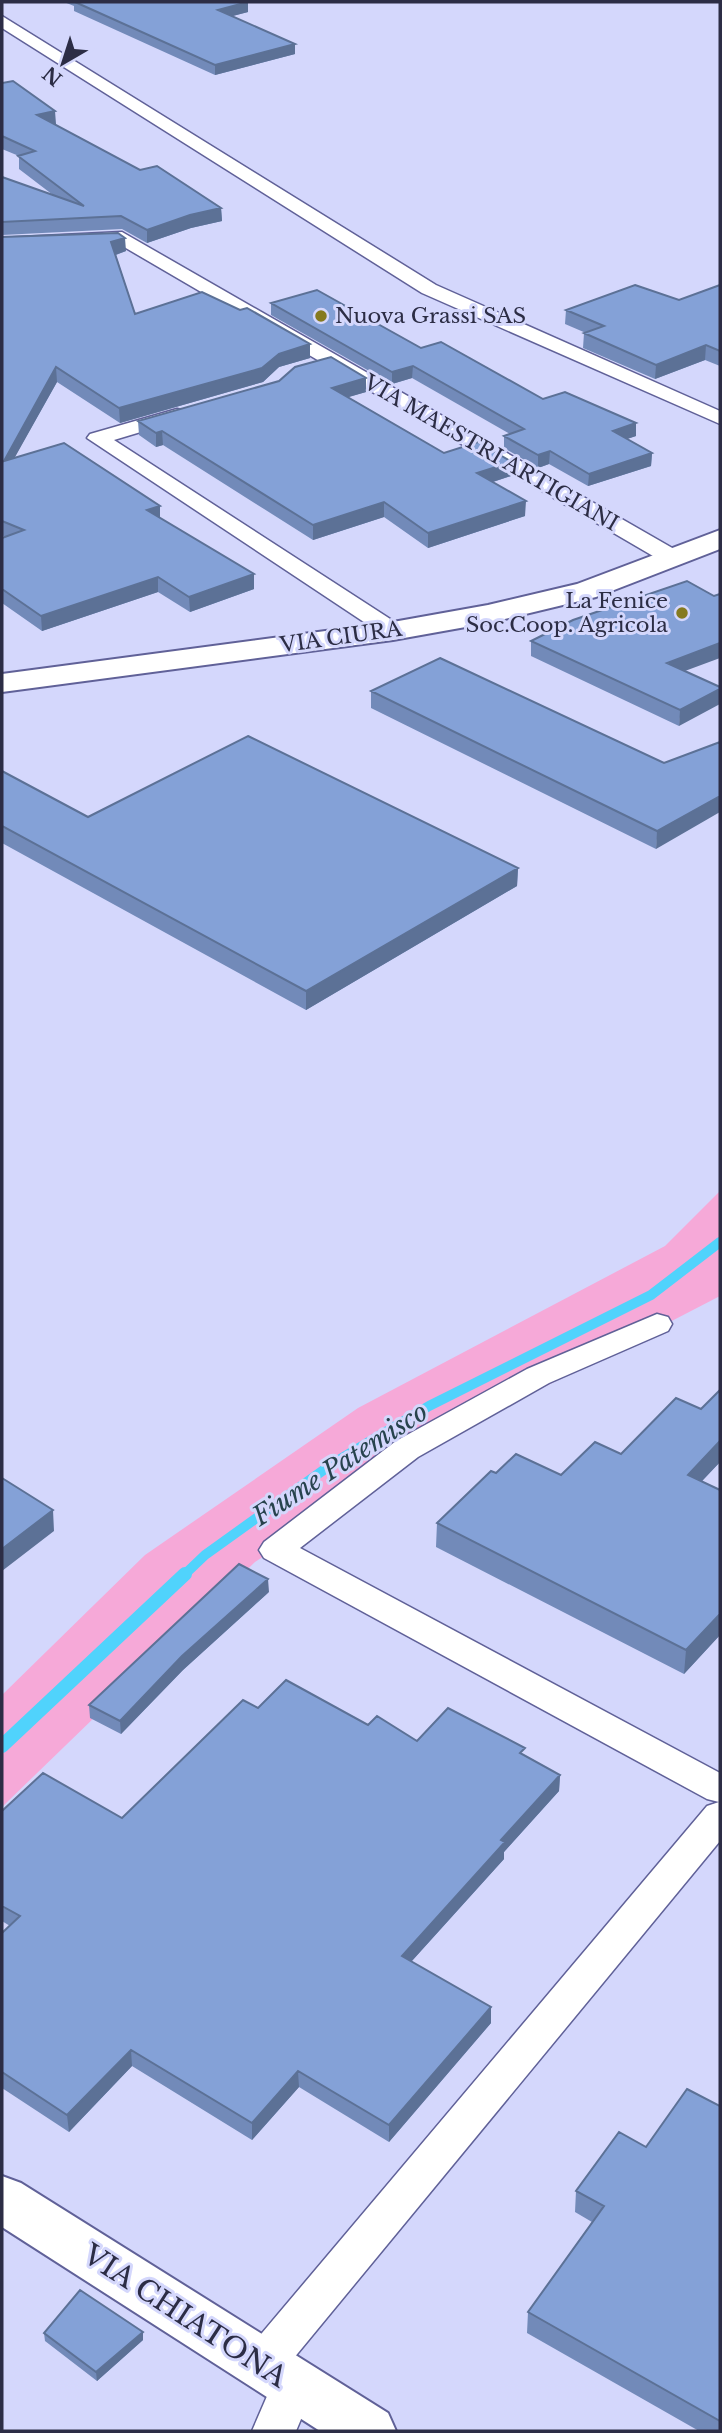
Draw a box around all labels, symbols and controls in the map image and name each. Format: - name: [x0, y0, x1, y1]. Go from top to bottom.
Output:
- north arrow: [28, 28, 98, 98]
- text: N: [38, 61, 67, 90]
- place label: Nuova Grassi SAS: [335, 303, 526, 329]
- marker: Nuova Grassi SAS: [313, 308, 329, 324]
- street label: VIA MAESTRI ARTIGIANI: [358, 369, 623, 537]
- place label: La Fenice Soc.Coop. Agricola: [466, 588, 668, 638]
- marker: La Fenice Soc.Coop. Agricola: [674, 605, 690, 621]
- street label: VIA CIURA: [277, 615, 404, 659]
- water label: Fiume Patemisco: [245, 1395, 434, 1533]
- street label: VIA CHIATONA: [75, 2236, 294, 2395]

